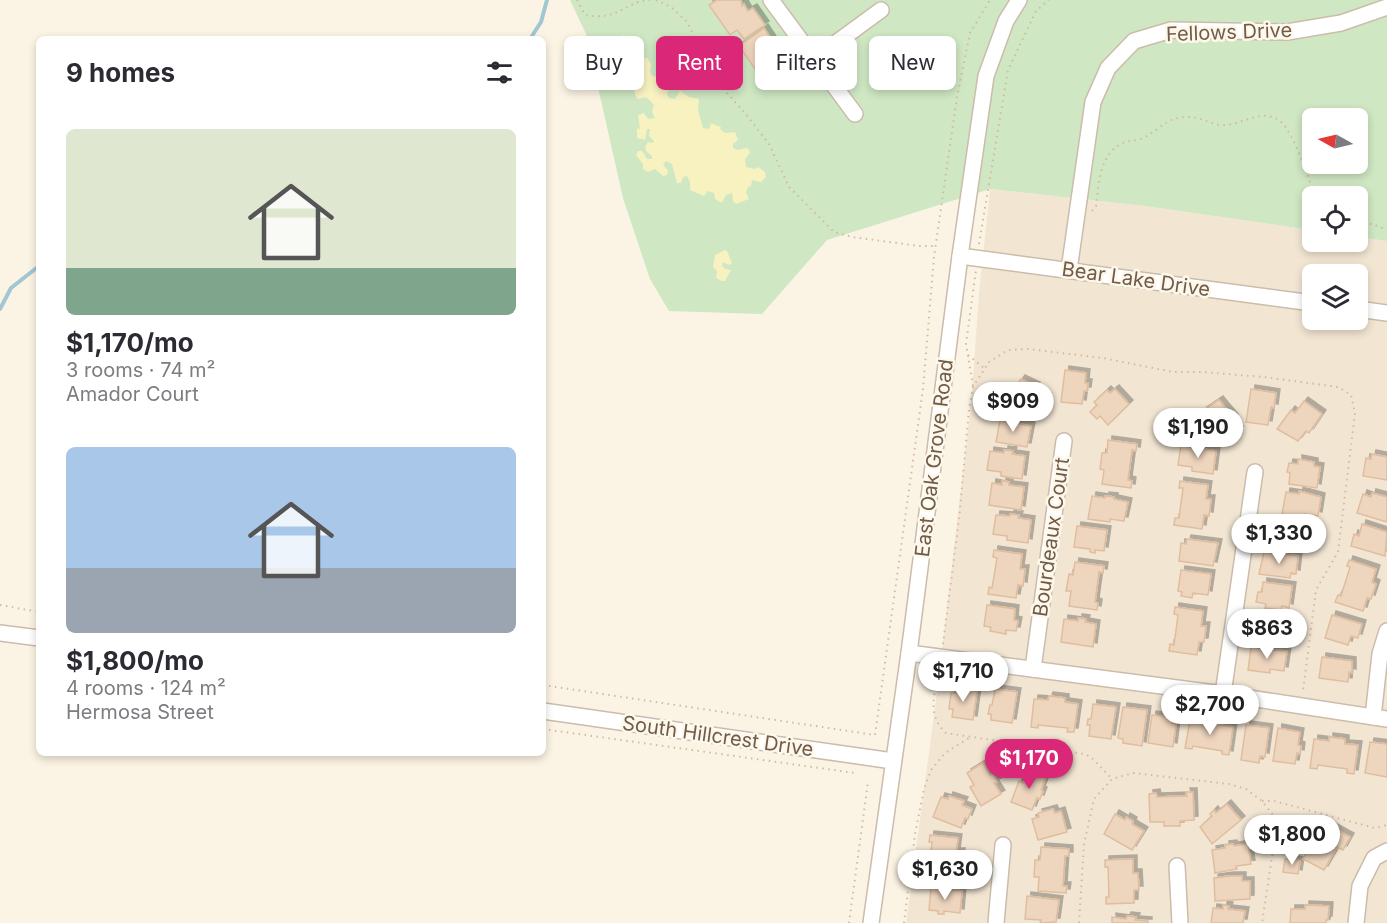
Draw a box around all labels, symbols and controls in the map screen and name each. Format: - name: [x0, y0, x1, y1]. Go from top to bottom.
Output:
- street label: Fellows Drive: [1166, 18, 1292, 46]
- chip: Buy: [564, 36, 644, 90]
- chip: Rent: [656, 36, 743, 90]
- chip: Filters: [755, 36, 857, 90]
- chip: New: [869, 36, 956, 90]
- icon: filters: [483, 56, 516, 89]
- text: 9 homes: [66, 57, 175, 88]
- north arrow: [1302, 108, 1368, 174]
- map controls: [1302, 108, 1368, 330]
- icon: home: [237, 168, 345, 276]
- button: locate: [1302, 186, 1368, 252]
- street label: Bear Lake Drive: [1060, 257, 1212, 301]
- button: layers: [1302, 264, 1368, 330]
- text: $1,170/mo: [66, 327, 194, 358]
- text: 3 rooms · 74 m²: [66, 358, 215, 382]
- street label: East Oak Grove Road: [910, 358, 958, 558]
- text: Amador Court: [66, 382, 199, 406]
- pin: $909: [977, 382, 1049, 433]
- text: $909: [987, 389, 1039, 413]
- pin: $1,190: [1149, 408, 1247, 459]
- text: $1,190: [1167, 415, 1229, 439]
- street label: Bourdeaux Court: [1028, 455, 1074, 618]
- icon: home: [237, 486, 345, 594]
- pin: $1,330: [1230, 514, 1328, 565]
- text: $1,330: [1245, 521, 1313, 545]
- pin: $863: [1231, 609, 1303, 660]
- text: $863: [1241, 616, 1293, 640]
- text: $1,800/mo: [66, 645, 204, 676]
- pin: $1,710: [914, 652, 1012, 703]
- text: $1,710: [932, 659, 994, 683]
- text: 4 rooms · 124 m²: [66, 676, 226, 700]
- pin: $2,700: [1161, 685, 1259, 736]
- text: $2,700: [1175, 692, 1245, 716]
- text: Hermosa Street: [66, 700, 214, 724]
- street label: South Hillcrest Drive: [621, 711, 815, 761]
- pin: $1,170: [980, 739, 1078, 790]
- text: $1,170: [999, 746, 1059, 770]
- pin: $1,800: [1243, 815, 1341, 866]
- text: $1,800: [1258, 822, 1326, 846]
- pin: $1,630: [896, 850, 994, 901]
- text: $1,630: [911, 857, 979, 881]

